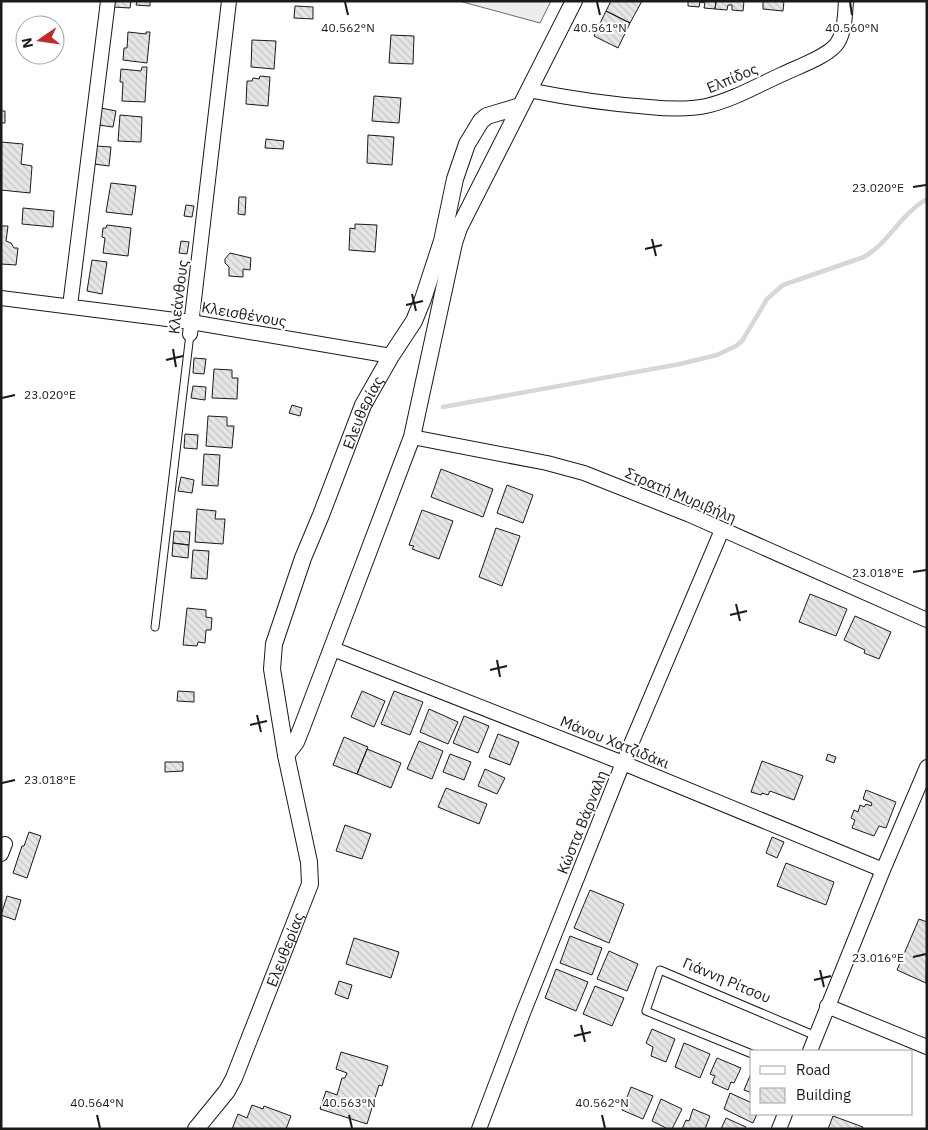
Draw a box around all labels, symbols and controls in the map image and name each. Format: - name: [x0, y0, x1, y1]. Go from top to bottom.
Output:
- north arrow: [15, 15, 65, 65]
- text: 40.562°N: [321, 20, 375, 35]
- text: 40.561°N: [573, 20, 627, 35]
- text: 40.560°N: [825, 20, 879, 35]
- text: N: [17, 36, 37, 50]
- street label: Ελπίδος: [704, 59, 760, 97]
- text: 23.020°E: [852, 180, 904, 195]
- street label: Κλεάνθους: [164, 259, 192, 335]
- street label: Κλεισθένους: [200, 297, 288, 331]
- street label: Ελευθερίας: [338, 372, 387, 451]
- text: 23.020°E: [24, 387, 76, 402]
- street label: Στρατή Μυριβήλη: [622, 463, 740, 527]
- text: 23.018°E: [852, 565, 904, 580]
- street label: Μάνου Χατζιδάκι: [557, 711, 673, 773]
- street label: Κώστα Βάρναλη: [553, 767, 611, 877]
- text: 23.018°E: [24, 772, 76, 787]
- street label: Ελευθερίας: [261, 909, 308, 989]
- text: 23.016°E: [852, 950, 904, 965]
- street label: Γιάννη Ρίτσου: [680, 953, 774, 1007]
- legend: [750, 1050, 913, 1115]
- text: Road: [796, 1060, 831, 1079]
- text: Building: [796, 1085, 851, 1104]
- text: 40.564°N: [70, 1095, 124, 1110]
- text: 40.563°N: [322, 1095, 376, 1110]
- text: 40.562°N: [575, 1095, 629, 1110]

